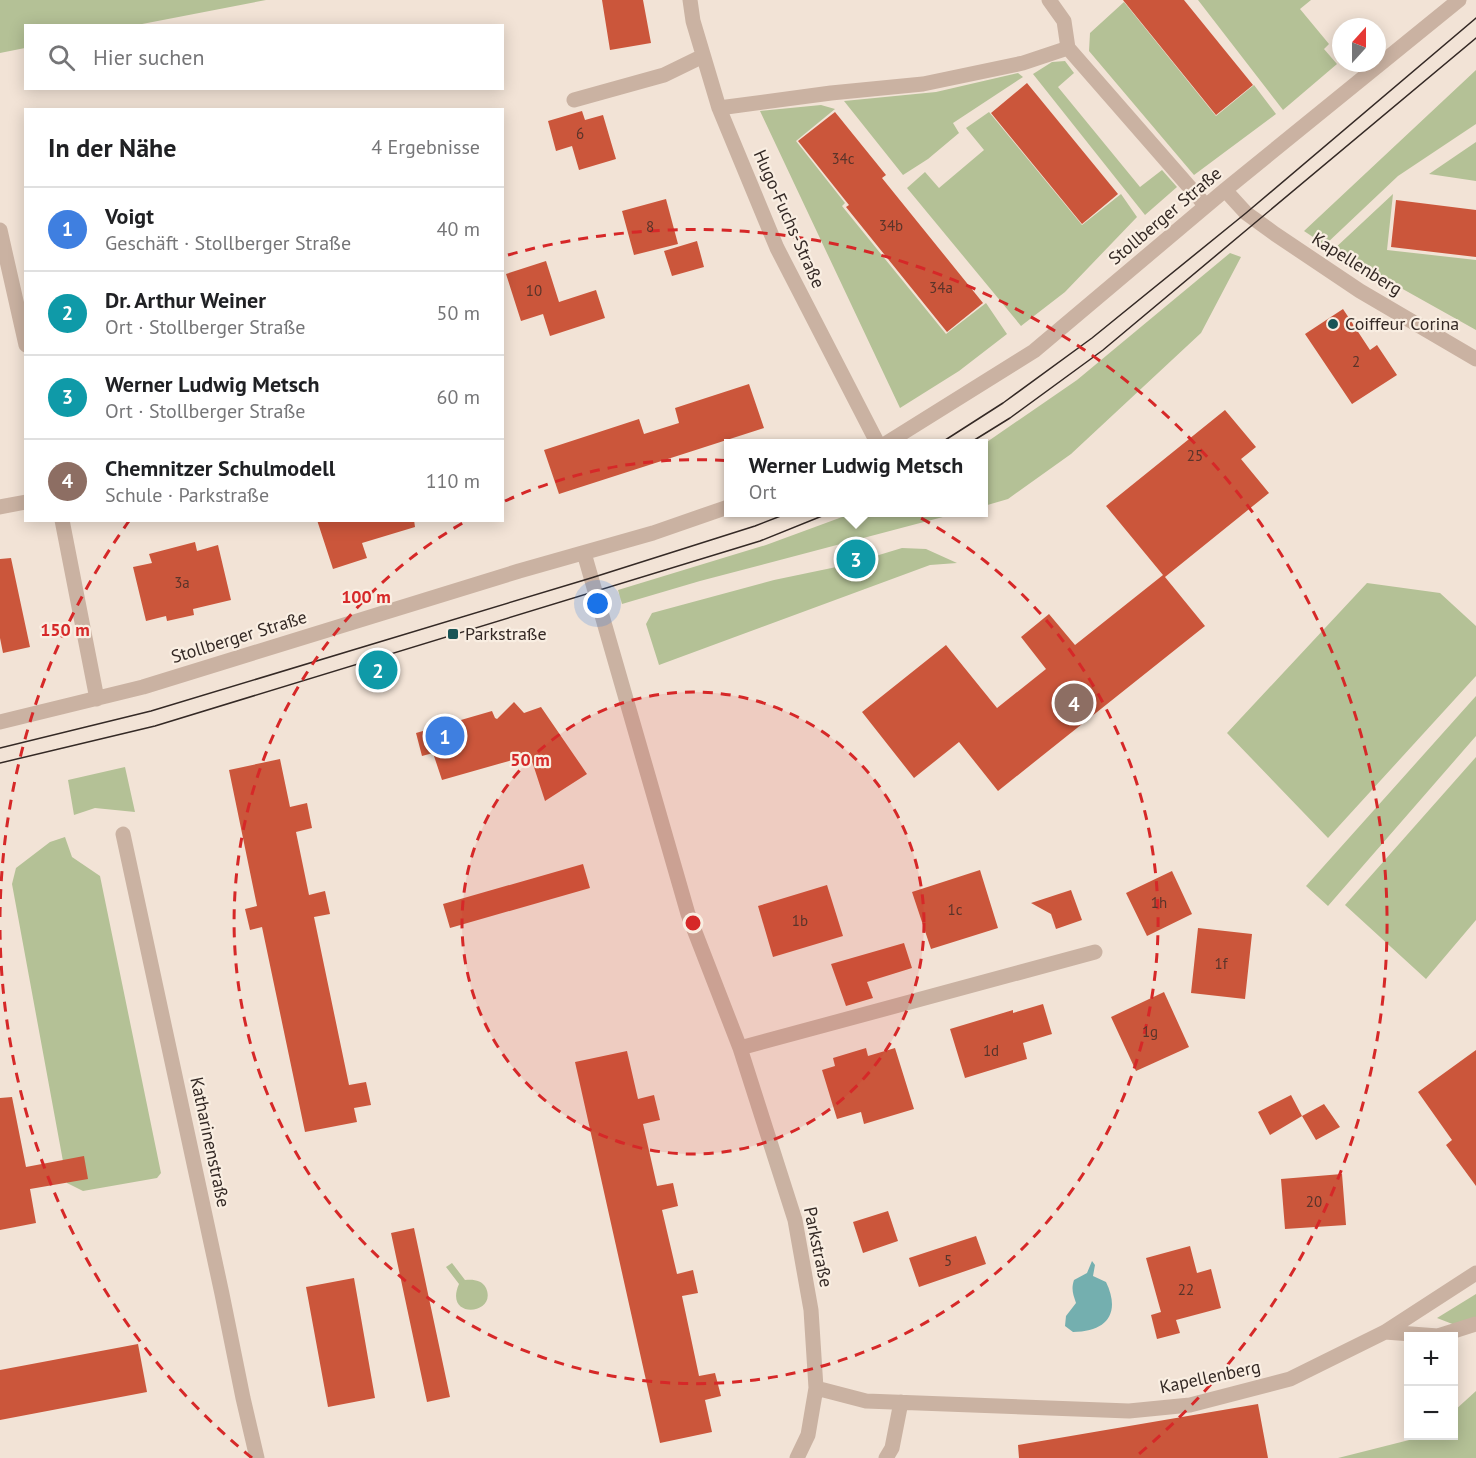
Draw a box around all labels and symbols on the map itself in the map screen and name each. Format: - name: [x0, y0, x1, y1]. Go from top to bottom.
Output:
- north arrow: [1332, 18, 1386, 72]
- house number: 6: [576, 124, 584, 143]
- street label: Hugo-Fuchs-Straße: [749, 146, 830, 292]
- house number: 34c: [831, 149, 855, 168]
- street label: Stollberger Straße: [1103, 162, 1226, 270]
- house number: 34b: [879, 216, 903, 235]
- house number: 8: [646, 217, 654, 236]
- street label: Kapellenberg: [1308, 227, 1407, 300]
- house number: 34a: [929, 278, 953, 297]
- house number: 10: [526, 281, 542, 300]
- place label: Coiffeur Corina: [1345, 312, 1459, 335]
- marker: Coiffeur Corina: [1326, 317, 1340, 331]
- house number: 2: [1352, 352, 1360, 371]
- house number: 25: [1187, 446, 1203, 465]
- pin: 3: [836, 536, 876, 582]
- house number: 3a: [174, 573, 190, 592]
- text: 100 m: [341, 585, 391, 608]
- your location: [583, 589, 612, 618]
- street label: Stollberger Straße: [168, 605, 310, 668]
- text: 150 m: [40, 618, 90, 641]
- place label: Parkstraße: [465, 622, 547, 645]
- marker: Parkstraße: [446, 627, 460, 641]
- pin: 2: [358, 648, 398, 692]
- pin: 4: [1054, 680, 1094, 726]
- pin: 1: [426, 714, 464, 758]
- text: 50 m: [510, 748, 550, 771]
- house number: 1h: [1151, 893, 1167, 912]
- house number: 1c: [948, 900, 963, 919]
- house number: 1b: [792, 911, 808, 930]
- centre of rings: [683, 913, 703, 933]
- house number: 1f: [1215, 954, 1229, 973]
- house number: 1g: [1142, 1022, 1158, 1041]
- house number: 1d: [983, 1041, 999, 1060]
- street label: Katharinenstraße: [185, 1075, 236, 1209]
- house number: 20: [1306, 1192, 1322, 1211]
- street label: Parkstraße: [799, 1205, 838, 1289]
- house number: 5: [944, 1251, 952, 1270]
- house number: 22: [1178, 1280, 1194, 1299]
- street label: Kapellenberg: [1157, 1355, 1262, 1398]

